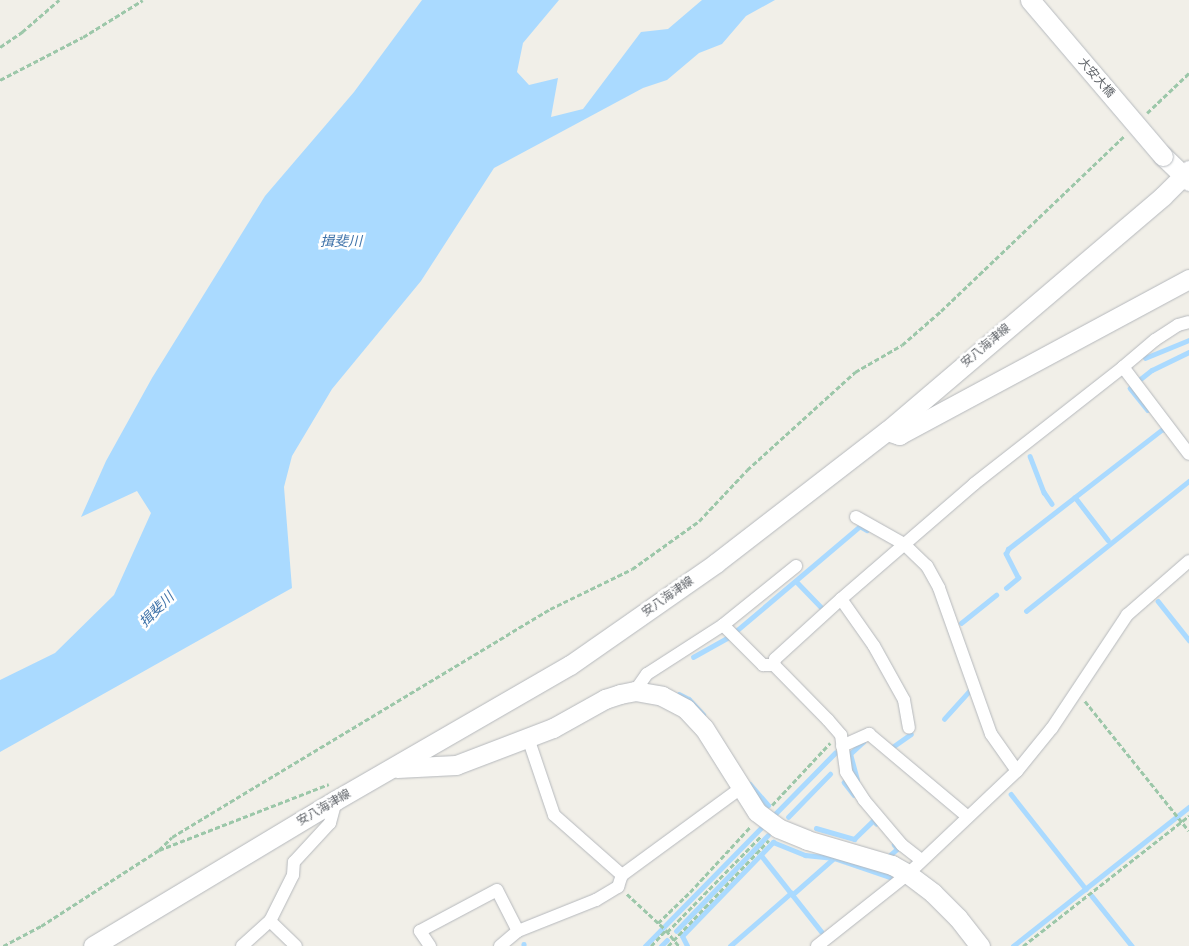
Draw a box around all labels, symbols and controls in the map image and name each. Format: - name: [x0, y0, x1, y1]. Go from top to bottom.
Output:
- street label: 大安大橋: [1075, 55, 1117, 101]
- water label: 揖斐川: [320, 234, 362, 250]
- street label: 安八海津線: [958, 321, 1014, 371]
- street label: 安八海津線: [639, 574, 697, 620]
- water label: 揖斐川: [136, 589, 178, 631]
- street label: 安八海津線: [294, 787, 354, 829]

